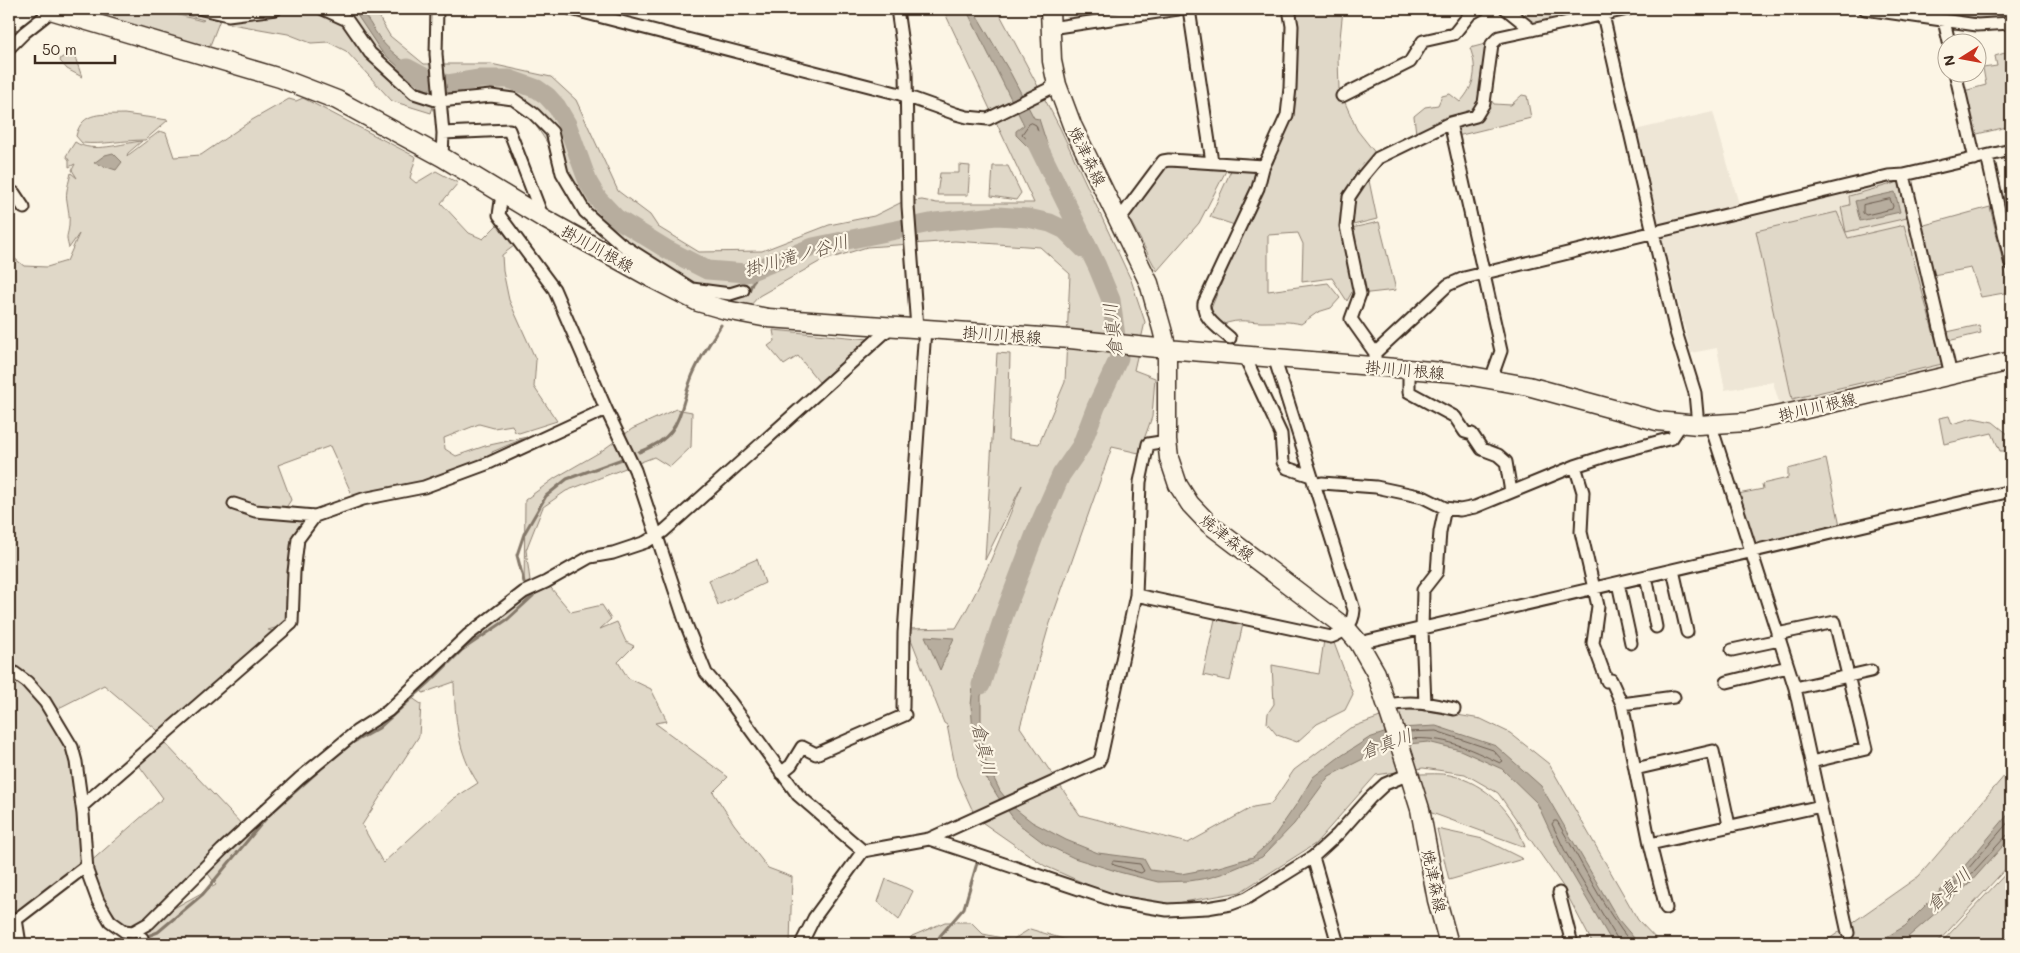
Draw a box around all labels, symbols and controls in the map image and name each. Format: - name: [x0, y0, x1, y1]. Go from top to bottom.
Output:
- scale bar: [35, 32, 115, 64]
- north arrow: [1938, 32, 1988, 82]
- text: 50 m: [42, 39, 77, 59]
- text: N: [1938, 54, 1959, 68]
- street label: 焼津森線: [1065, 123, 1111, 189]
- street label: 掛川川根線: [558, 219, 638, 277]
- water label: 掛川滝ノ谷川: [741, 229, 851, 281]
- water label: 倉真川: [1097, 302, 1127, 358]
- street label: 掛川川根線: [961, 321, 1043, 347]
- street label: 掛川川根線: [1364, 355, 1446, 383]
- street label: 掛川川根線: [1776, 387, 1858, 425]
- street label: 焼津森線: [1197, 509, 1259, 565]
- water label: 倉真川: [967, 720, 1003, 778]
- water label: 倉真川: [1357, 722, 1415, 764]
- street label: 焼津森線: [1418, 848, 1452, 914]
- water label: 倉真川: [1920, 862, 1976, 916]

